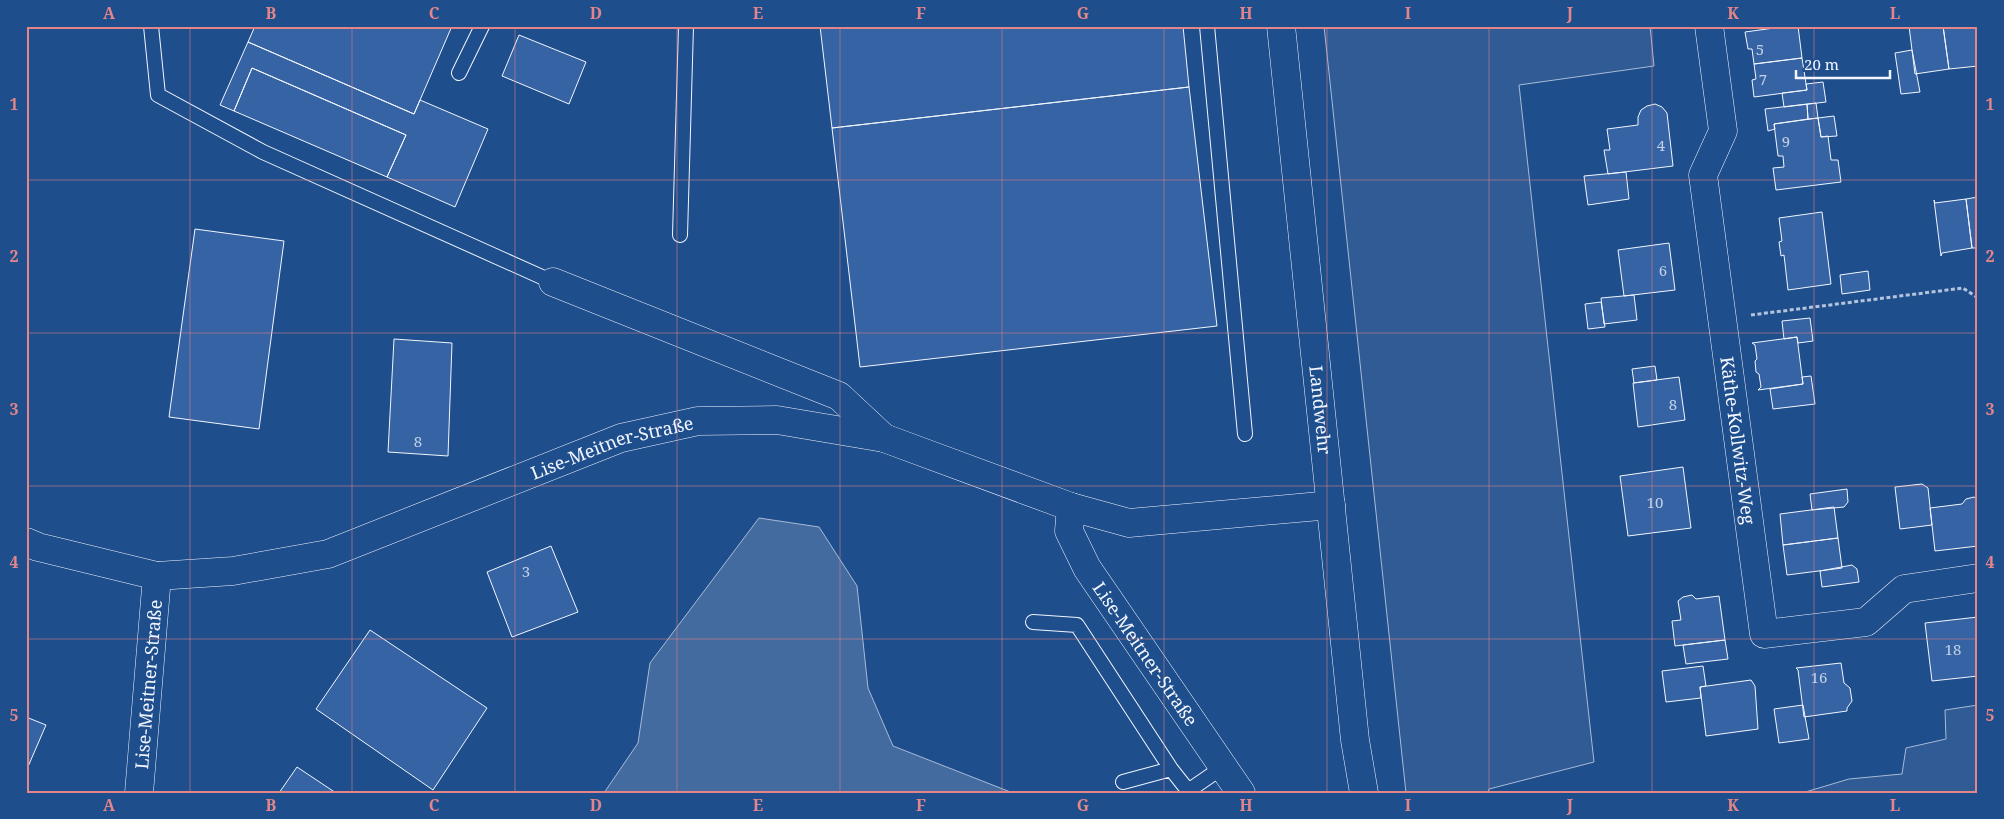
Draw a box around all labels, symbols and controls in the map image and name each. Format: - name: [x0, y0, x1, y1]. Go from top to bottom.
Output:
- text: A: [103, 2, 116, 24]
- text: B: [266, 2, 277, 24]
- text: C: [429, 2, 440, 24]
- text: D: [590, 2, 602, 24]
- text: E: [753, 2, 763, 24]
- text: F: [916, 2, 926, 24]
- text: G: [1077, 2, 1089, 24]
- text: H: [1239, 2, 1253, 24]
- text: I: [1405, 2, 1411, 24]
- text: J: [1566, 2, 1574, 24]
- text: K: [1727, 2, 1739, 24]
- text: L: [1890, 2, 1900, 24]
- house number: 5: [1756, 39, 1764, 59]
- scale bar: [1796, 48, 1890, 80]
- text: 20 m: [1804, 54, 1839, 74]
- house number: 7: [1759, 69, 1767, 89]
- text: 1: [9, 93, 19, 115]
- text: 1: [1985, 93, 1995, 115]
- house number: 9: [1782, 131, 1790, 151]
- house number: 4: [1657, 135, 1666, 155]
- text: 2: [9, 245, 19, 267]
- text: 2: [1985, 245, 1995, 267]
- house number: 6: [1659, 260, 1667, 280]
- street label: Käthe-Kollwitz-Weg: [1715, 355, 1761, 526]
- street label: Landwehr: [1304, 364, 1337, 456]
- house number: 8: [1669, 394, 1677, 414]
- text: 3: [9, 398, 19, 420]
- text: 3: [1985, 398, 1995, 420]
- street label: Lise-Meitner-Straße: [527, 410, 696, 485]
- house number: 8: [414, 431, 422, 451]
- house number: 10: [1647, 492, 1663, 512]
- text: 4: [9, 551, 19, 573]
- text: 4: [1985, 551, 1995, 573]
- house number: 3: [522, 561, 530, 581]
- street label: Lise-Meitner-Straße: [1088, 577, 1204, 731]
- street label: Lise-Meitner-Straße: [129, 599, 167, 770]
- house number: 18: [1945, 639, 1961, 659]
- house number: 16: [1811, 667, 1827, 687]
- text: 5: [9, 704, 19, 726]
- text: 5: [1985, 704, 1995, 726]
- text: A: [103, 794, 116, 816]
- text: B: [266, 794, 277, 816]
- text: C: [429, 794, 440, 816]
- text: D: [590, 794, 602, 816]
- text: E: [753, 794, 763, 816]
- text: F: [916, 794, 926, 816]
- text: G: [1077, 794, 1089, 816]
- text: H: [1239, 794, 1253, 816]
- text: I: [1405, 794, 1411, 816]
- text: J: [1566, 794, 1574, 816]
- text: K: [1727, 794, 1739, 816]
- text: L: [1890, 794, 1900, 816]

